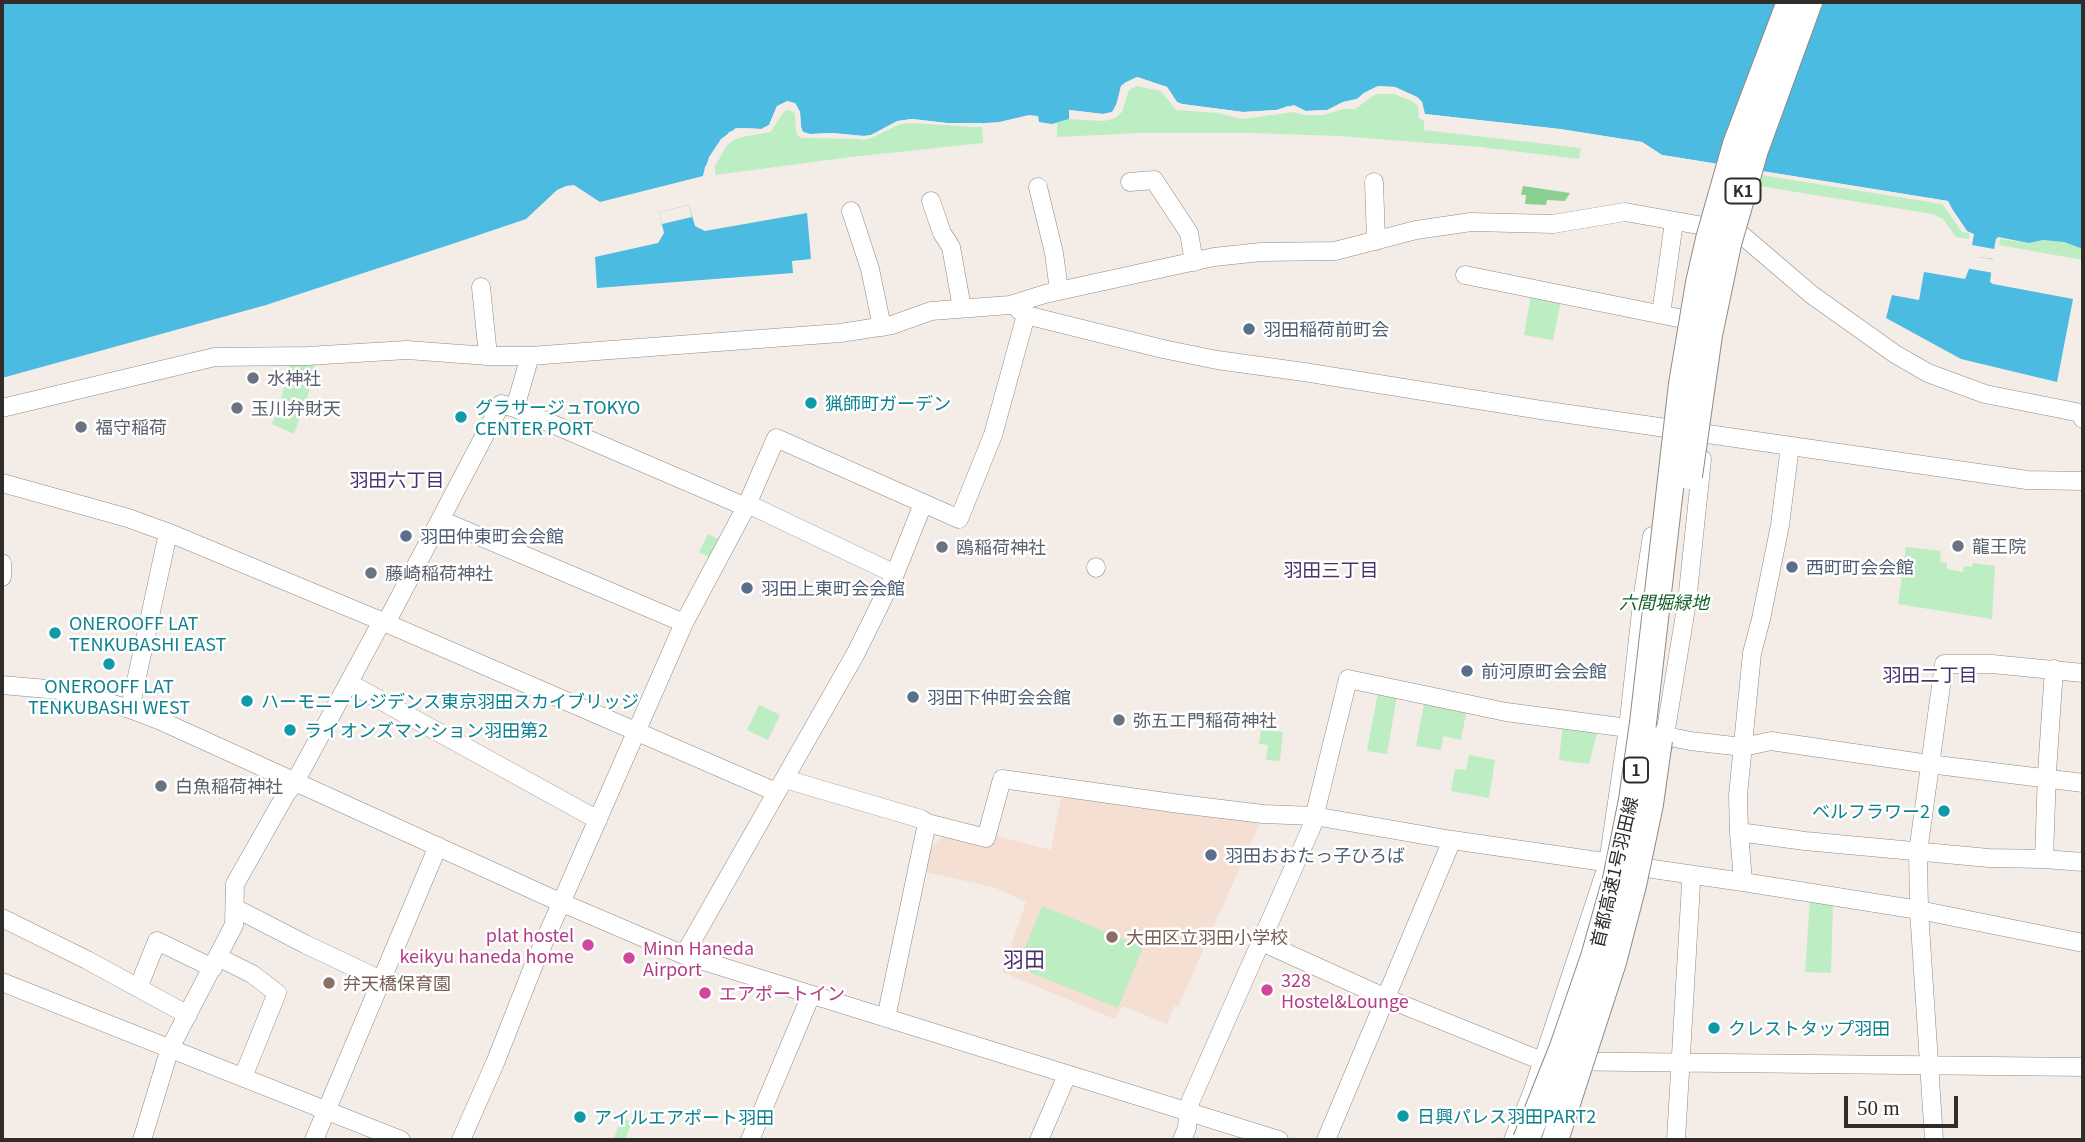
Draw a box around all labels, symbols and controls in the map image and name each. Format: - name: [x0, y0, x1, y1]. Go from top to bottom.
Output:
- road number: K1: [1726, 178, 1760, 204]
- place label: 羽田稲荷前町会: [1263, 318, 1389, 340]
- marker: 羽田稲荷前町会: [1241, 321, 1257, 337]
- place label: 水神社: [267, 367, 321, 389]
- marker: 水神社: [245, 370, 261, 386]
- place label: 猟師町ガーデン: [825, 392, 951, 414]
- marker: 猟師町ガーデン: [803, 395, 819, 411]
- place label: グラサージュTOKYO CENTER PORT: [475, 396, 640, 438]
- place label: 玉川弁財天: [251, 397, 341, 419]
- marker: 玉川弁財天: [229, 400, 245, 416]
- marker: グラサージュTOKYO CENTER PORT: [453, 409, 469, 425]
- place label: 福守稲荷: [95, 416, 167, 438]
- marker: 福守稲荷: [73, 419, 89, 435]
- district label: 羽田六丁目: [350, 469, 444, 491]
- place label: 羽田仲東町会会館: [420, 525, 564, 547]
- marker: 羽田仲東町会会館: [398, 528, 414, 544]
- place label: 龍王院: [1972, 535, 2026, 557]
- place label: 鴎稲荷神社: [956, 536, 1046, 558]
- marker: 龍王院: [1950, 538, 1966, 554]
- marker: 鴎稲荷神社: [934, 539, 950, 555]
- place label: 西町町会会館: [1806, 556, 1914, 578]
- district label: 羽田三丁目: [1284, 559, 1378, 581]
- marker: 西町町会会館: [1784, 559, 1800, 575]
- place label: 藤崎稲荷神社: [385, 562, 493, 584]
- marker: 藤崎稲荷神社: [363, 565, 379, 581]
- place label: 羽田上東町会会館: [761, 577, 905, 599]
- marker: 羽田上東町会会館: [739, 580, 755, 596]
- park label: 六間堀緑地: [1619, 591, 1709, 613]
- place label: ONEROOFF LAT TENKUBASHI EAST: [69, 612, 226, 654]
- marker: ONEROOFF LAT TENKUBASHI EAST: [47, 625, 63, 641]
- marker: ONEROOFF LAT TENKUBASHI WEST: [101, 656, 117, 672]
- place label: 前河原町会会館: [1481, 660, 1607, 682]
- marker: 前河原町会会館: [1459, 663, 1475, 679]
- district label: 羽田二丁目: [1883, 664, 1977, 686]
- place label: ONEROOFF LAT TENKUBASHI WEST: [28, 675, 190, 718]
- place label: 羽田下仲町会会館: [927, 686, 1071, 708]
- marker: 羽田下仲町会会館: [905, 689, 921, 705]
- place label: ハーモニーレジデンス東京羽田スカイブリッジ: [261, 690, 639, 712]
- marker: ハーモニーレジデンス東京羽田スカイブリッジ: [239, 693, 255, 709]
- place label: 弥五エ門稲荷神社: [1133, 709, 1277, 731]
- marker: 弥五エ門稲荷神社: [1111, 712, 1127, 728]
- place label: ライオンズマンション羽田第2: [304, 719, 548, 741]
- marker: ライオンズマンション羽田第2: [282, 722, 298, 738]
- road number: 1: [1624, 758, 1648, 782]
- place label: 白魚稲荷神社: [175, 775, 283, 797]
- marker: 白魚稲荷神社: [153, 778, 169, 794]
- street label: 首都高速1号羽田線: [1586, 795, 1642, 949]
- place label: ベルフラワー2: [1812, 800, 1930, 822]
- marker: ベルフラワー2: [1936, 803, 1952, 819]
- place label: 羽田おおたっ子ひろば: [1225, 844, 1405, 866]
- marker: 羽田おおたっ子ひろば: [1203, 847, 1219, 863]
- place label: plat hostel keikyu haneda home: [399, 924, 574, 967]
- place label: 大田区立羽田小学校: [1126, 926, 1288, 948]
- marker: 大田区立羽田小学校: [1104, 929, 1120, 945]
- marker: plat hostel keikyu haneda home: [580, 937, 596, 953]
- place label: Minn Haneda Airport: [643, 937, 754, 979]
- district label: 羽田: [1003, 946, 1045, 972]
- marker: Minn Haneda Airport: [621, 950, 637, 966]
- place label: 328 Hostel&Lounge: [1281, 969, 1409, 1012]
- place label: 弁天橋保育園: [343, 972, 451, 994]
- marker: 弁天橋保育園: [321, 975, 337, 991]
- place label: エアポートイン: [719, 982, 845, 1004]
- marker: 328 Hostel&Lounge: [1259, 982, 1275, 998]
- marker: エアポートイン: [697, 985, 713, 1001]
- place label: クレストタップ羽田: [1728, 1017, 1890, 1039]
- marker: クレストタップ羽田: [1706, 1020, 1722, 1036]
- scale bar: [1847, 1082, 1961, 1126]
- text: 50 m: [1857, 1096, 1900, 1120]
- place label: 日興パレス羽田PART2: [1417, 1105, 1596, 1127]
- place label: アイルエアポート羽田: [594, 1106, 774, 1128]
- marker: 日興パレス羽田PART2: [1395, 1108, 1411, 1124]
- marker: アイルエアポート羽田: [572, 1109, 588, 1125]

